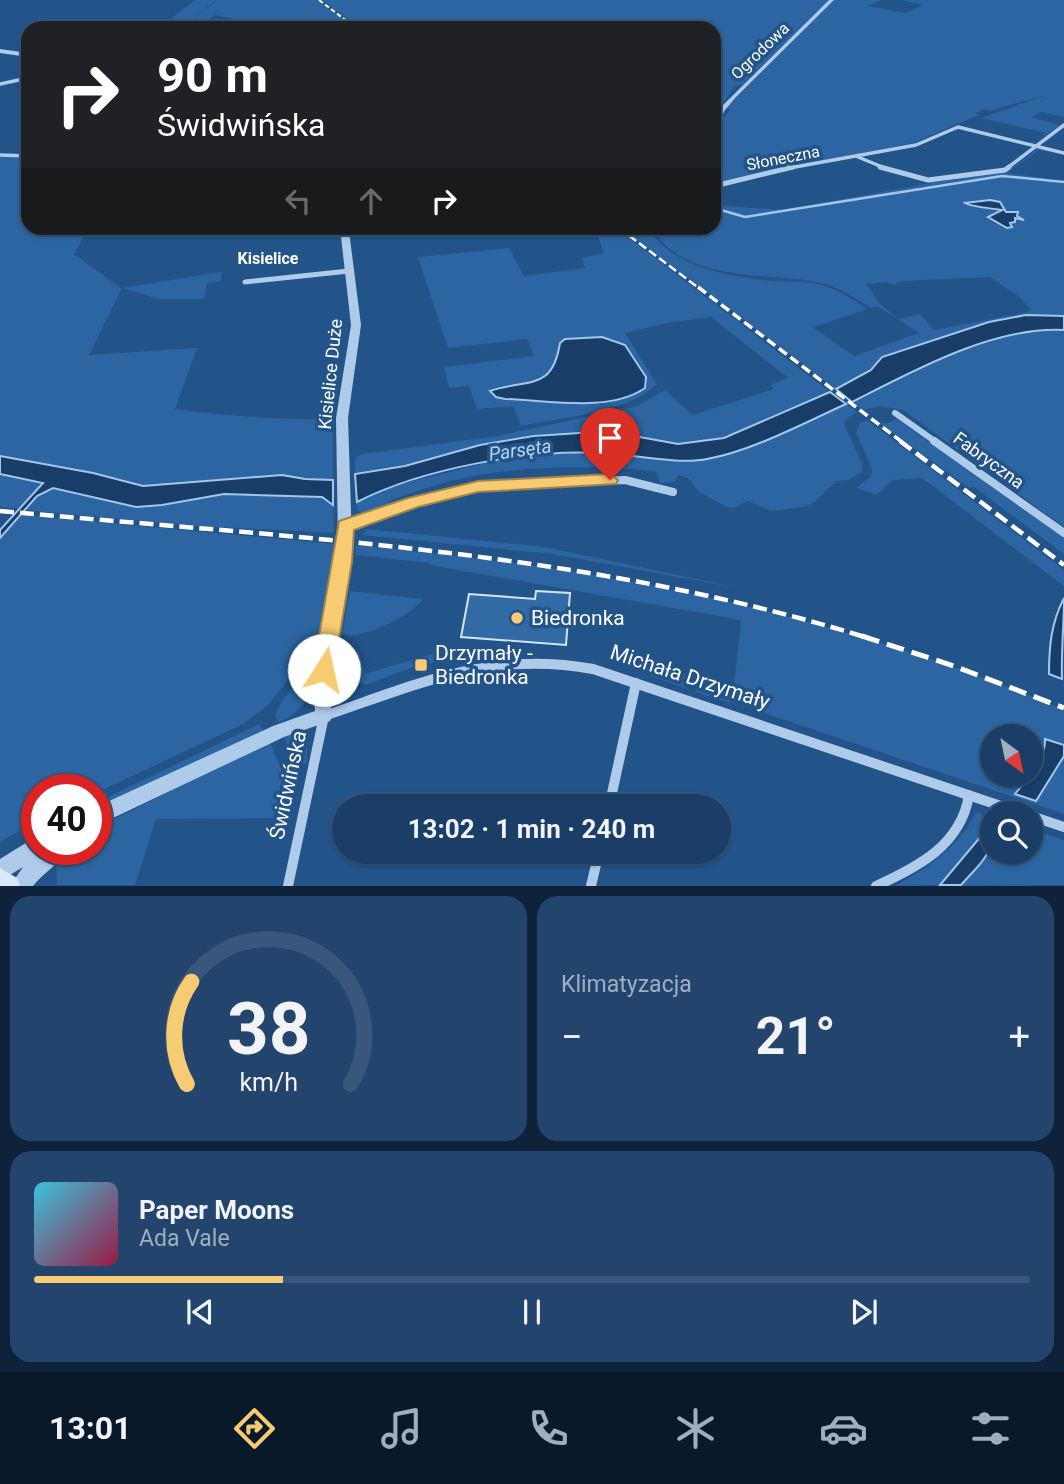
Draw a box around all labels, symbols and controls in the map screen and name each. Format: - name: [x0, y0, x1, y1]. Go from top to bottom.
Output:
- street label: Ogrodowa: [727, 19, 793, 83]
- text: 90 m: [157, 47, 268, 104]
- icon: right: [42, 49, 133, 140]
- text: Świdwińska: [157, 106, 326, 144]
- street label: Słoneczna: [745, 142, 821, 174]
- icon: left: [279, 182, 317, 220]
- icon: ahead: [352, 182, 390, 220]
- icon: right: [425, 182, 463, 220]
- district label: Kisielice: [238, 249, 299, 268]
- street label: Kisielice Duże: [314, 318, 346, 430]
- pin: [580, 408, 640, 480]
- icon: arrive: [591, 419, 629, 457]
- street label: Fabryczna: [950, 427, 1028, 493]
- water label: Parsęta: [487, 434, 553, 466]
- place label: Biedronka: [531, 606, 625, 630]
- marker: Biedronka: [509, 610, 525, 626]
- position arrow: [287, 633, 361, 707]
- street label: Michała Drzymały: [607, 640, 773, 714]
- place label: Drzymały - Biedronka: [435, 641, 533, 689]
- marker: Drzymały - Biedronka: [413, 657, 429, 673]
- north arrow: [980, 724, 1043, 788]
- map controls: [980, 724, 1043, 864]
- street label: Świdwińska: [265, 728, 311, 842]
- speed limit sign: 40: [21, 774, 112, 865]
- button: search: [980, 801, 1043, 864]
- text: 13:02 · 1 min · 240 m: [408, 814, 655, 844]
- text: Klimatyzacja: [561, 971, 692, 998]
- text: 38: [227, 987, 310, 1073]
- text: 21°: [756, 1006, 836, 1067]
- text: −: [561, 1015, 583, 1059]
- text: +: [1008, 1015, 1030, 1059]
- text: km/h: [239, 1068, 298, 1097]
- text: Paper Moons: [139, 1195, 294, 1225]
- text: Ada Vale: [139, 1225, 230, 1252]
- icon: previous: [181, 1293, 219, 1331]
- icon: pause: [513, 1293, 551, 1331]
- icon: next: [845, 1293, 883, 1331]
- icon: directions: [230, 1404, 279, 1453]
- icon: music: [377, 1404, 426, 1453]
- icon: phone: [524, 1404, 573, 1453]
- icon: climate: [671, 1404, 720, 1453]
- icon: car: [819, 1404, 868, 1453]
- icon: filters: [966, 1404, 1015, 1453]
- text: 13:01: [49, 1409, 132, 1447]

